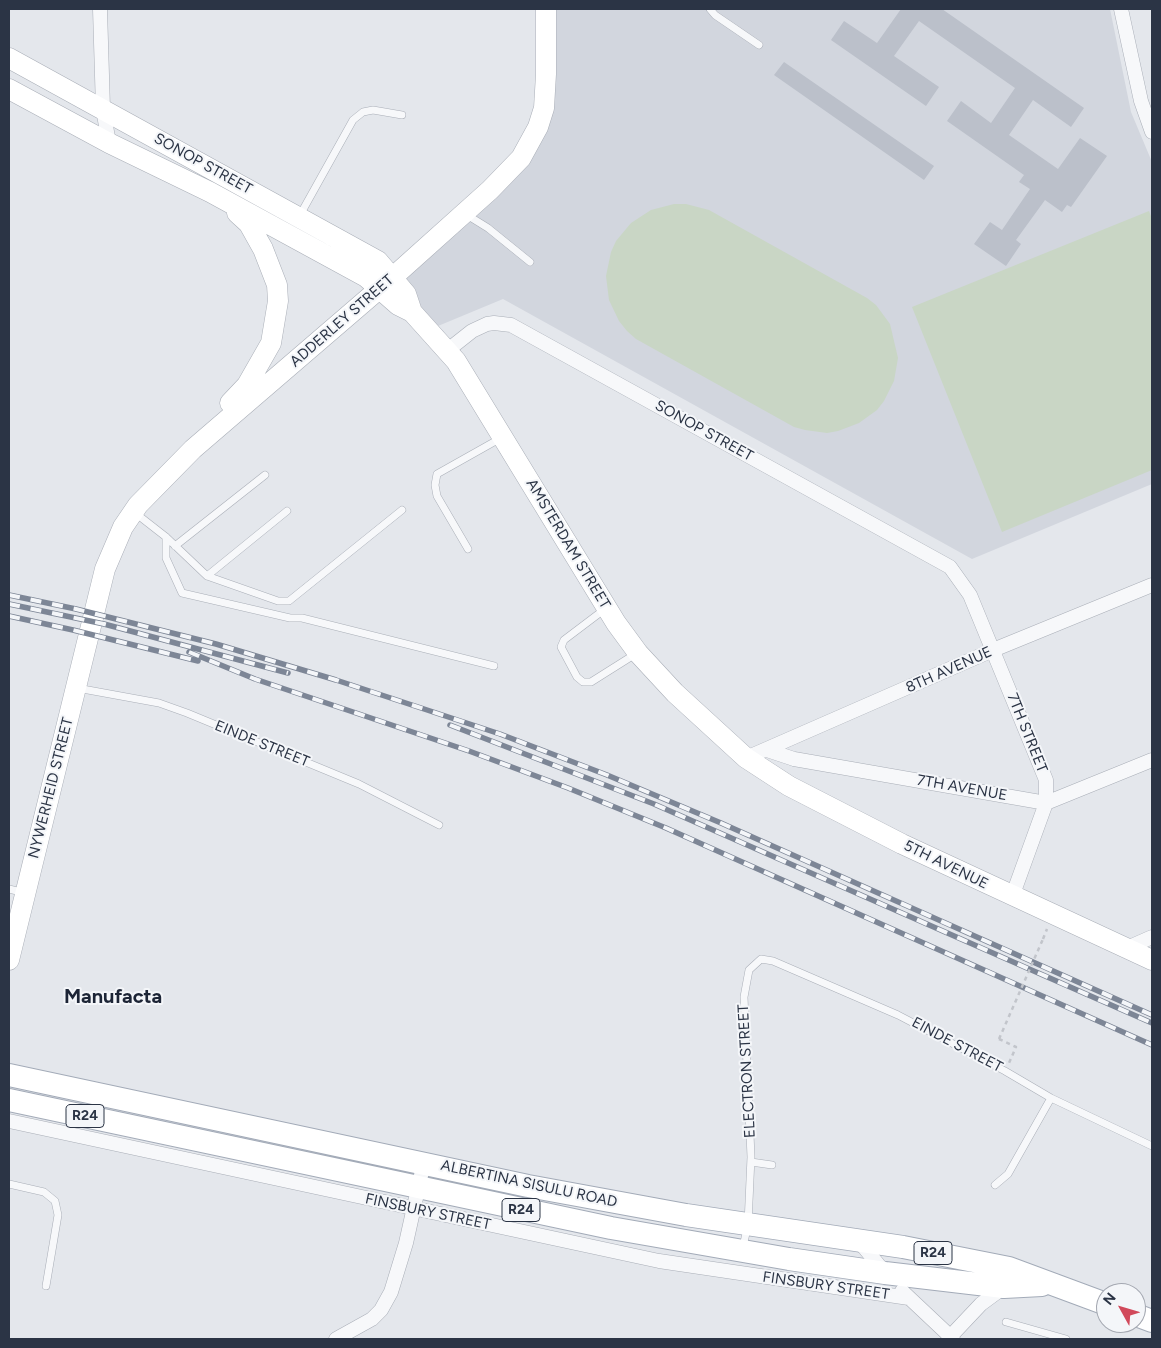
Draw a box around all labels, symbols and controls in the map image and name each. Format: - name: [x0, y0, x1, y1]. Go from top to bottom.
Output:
- street label: SONOP STREET: [151, 130, 255, 198]
- street label: ADDERLEY STREET: [286, 271, 398, 371]
- street label: SONOP STREET: [652, 397, 756, 465]
- street label: AMSTERDAM STREET: [522, 476, 614, 612]
- street label: 8TH AVENUE: [903, 643, 995, 697]
- street label: 7TH STREET: [1003, 691, 1051, 775]
- street label: NYWERHEID STREET: [25, 716, 77, 860]
- street label: EINDE STREET: [212, 717, 312, 771]
- street label: 7TH AVENUE: [916, 771, 1008, 805]
- street label: 5TH AVENUE: [901, 837, 991, 893]
- district label: Manufacta: [64, 985, 162, 1009]
- street label: ELECTRON STREET: [735, 1004, 759, 1138]
- street label: EINDE STREET: [908, 1013, 1006, 1077]
- road number: R24: [66, 1104, 104, 1128]
- street label: ALBERTINA SISULU ROAD: [439, 1156, 619, 1212]
- street label: FINSBURY STREET: [364, 1190, 492, 1234]
- road number: R24: [502, 1198, 540, 1222]
- road number: R24: [914, 1242, 952, 1264]
- street label: FINSBURY STREET: [761, 1268, 891, 1304]
- north arrow: [1096, 1283, 1146, 1333]
- text: N: [1100, 1289, 1120, 1308]

